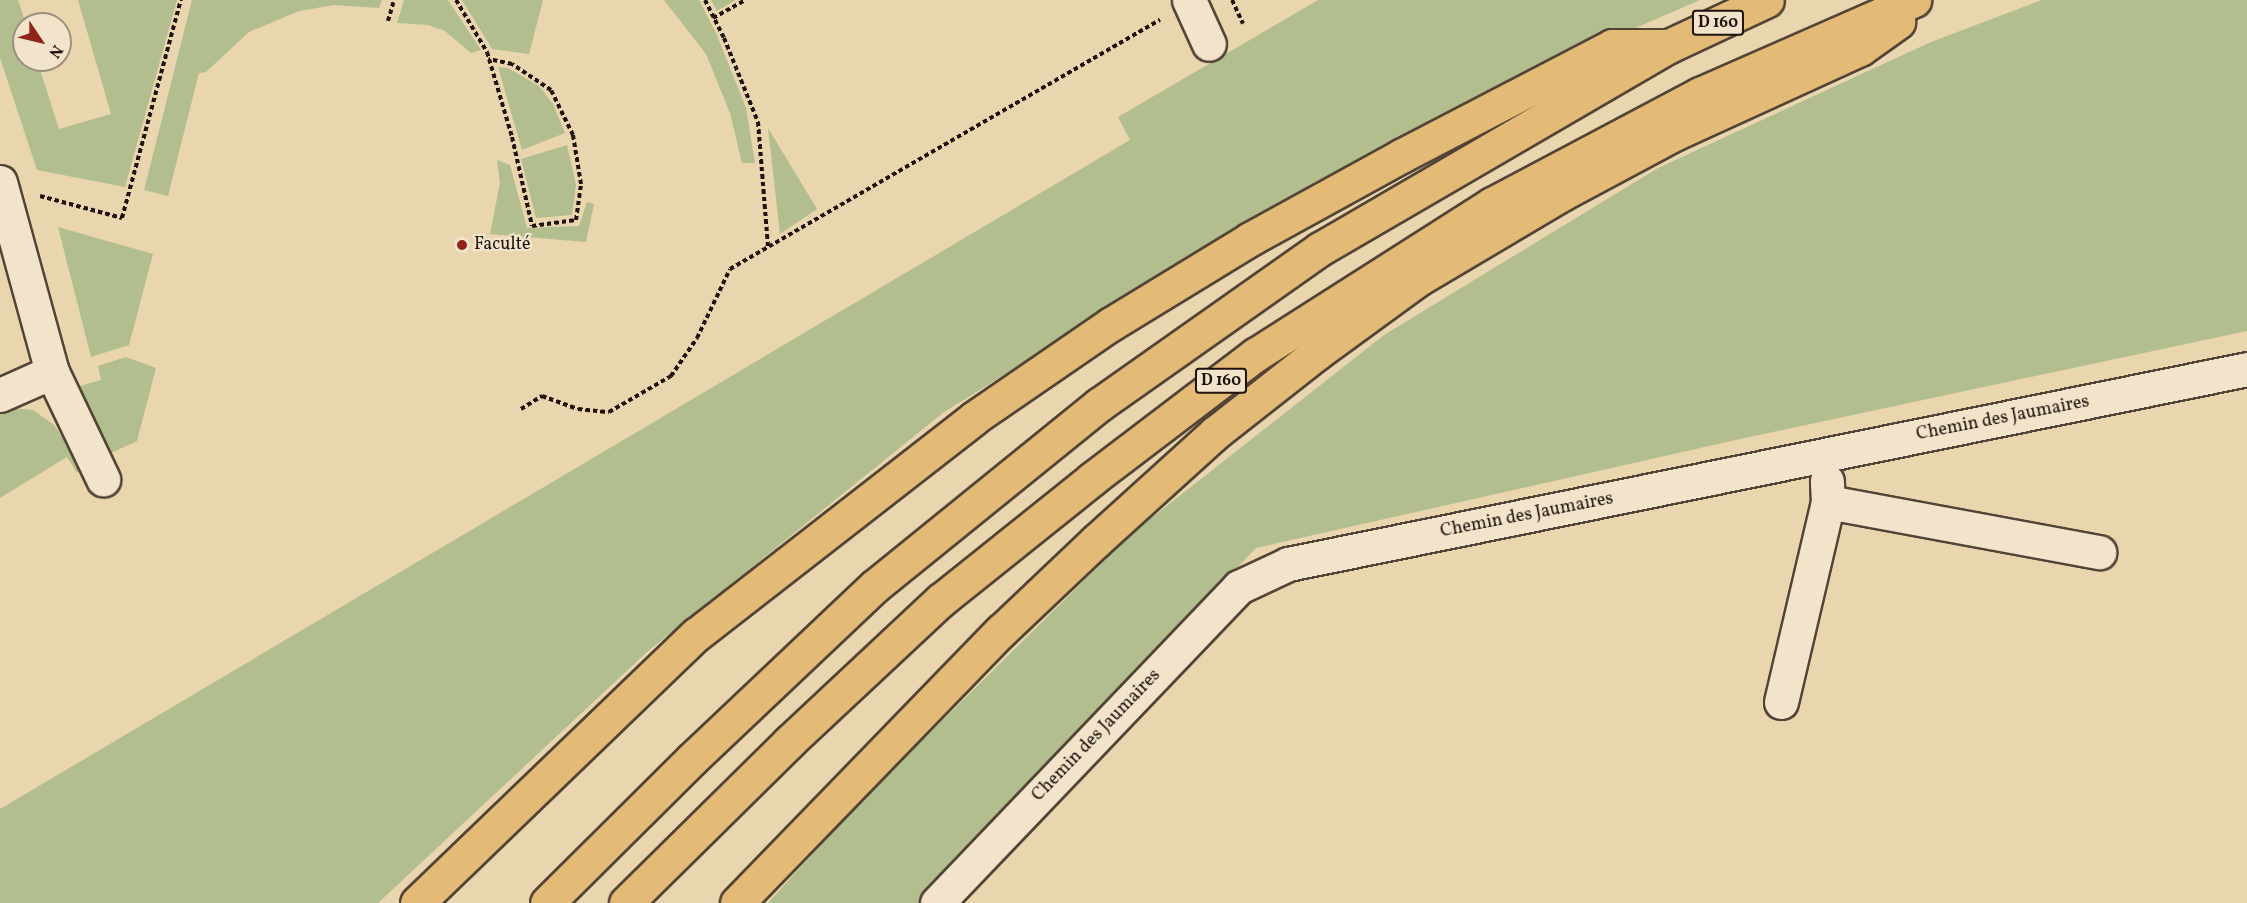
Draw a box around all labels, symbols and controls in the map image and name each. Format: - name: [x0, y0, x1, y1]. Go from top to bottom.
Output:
- road number: D 160: [1691, 10, 1745, 36]
- north arrow: [12, 12, 72, 72]
- text: N: [43, 40, 67, 62]
- place label: Faculté: [474, 234, 530, 256]
- marker: Faculté: [455, 238, 469, 252]
- road number: D 160: [1194, 368, 1248, 394]
- street label: Chemin des Jaumaires: [1915, 392, 2091, 446]
- street label: Chemin des Jaumaires: [1439, 489, 1615, 543]
- street label: Chemin des Jaumaires: [1028, 665, 1166, 807]

